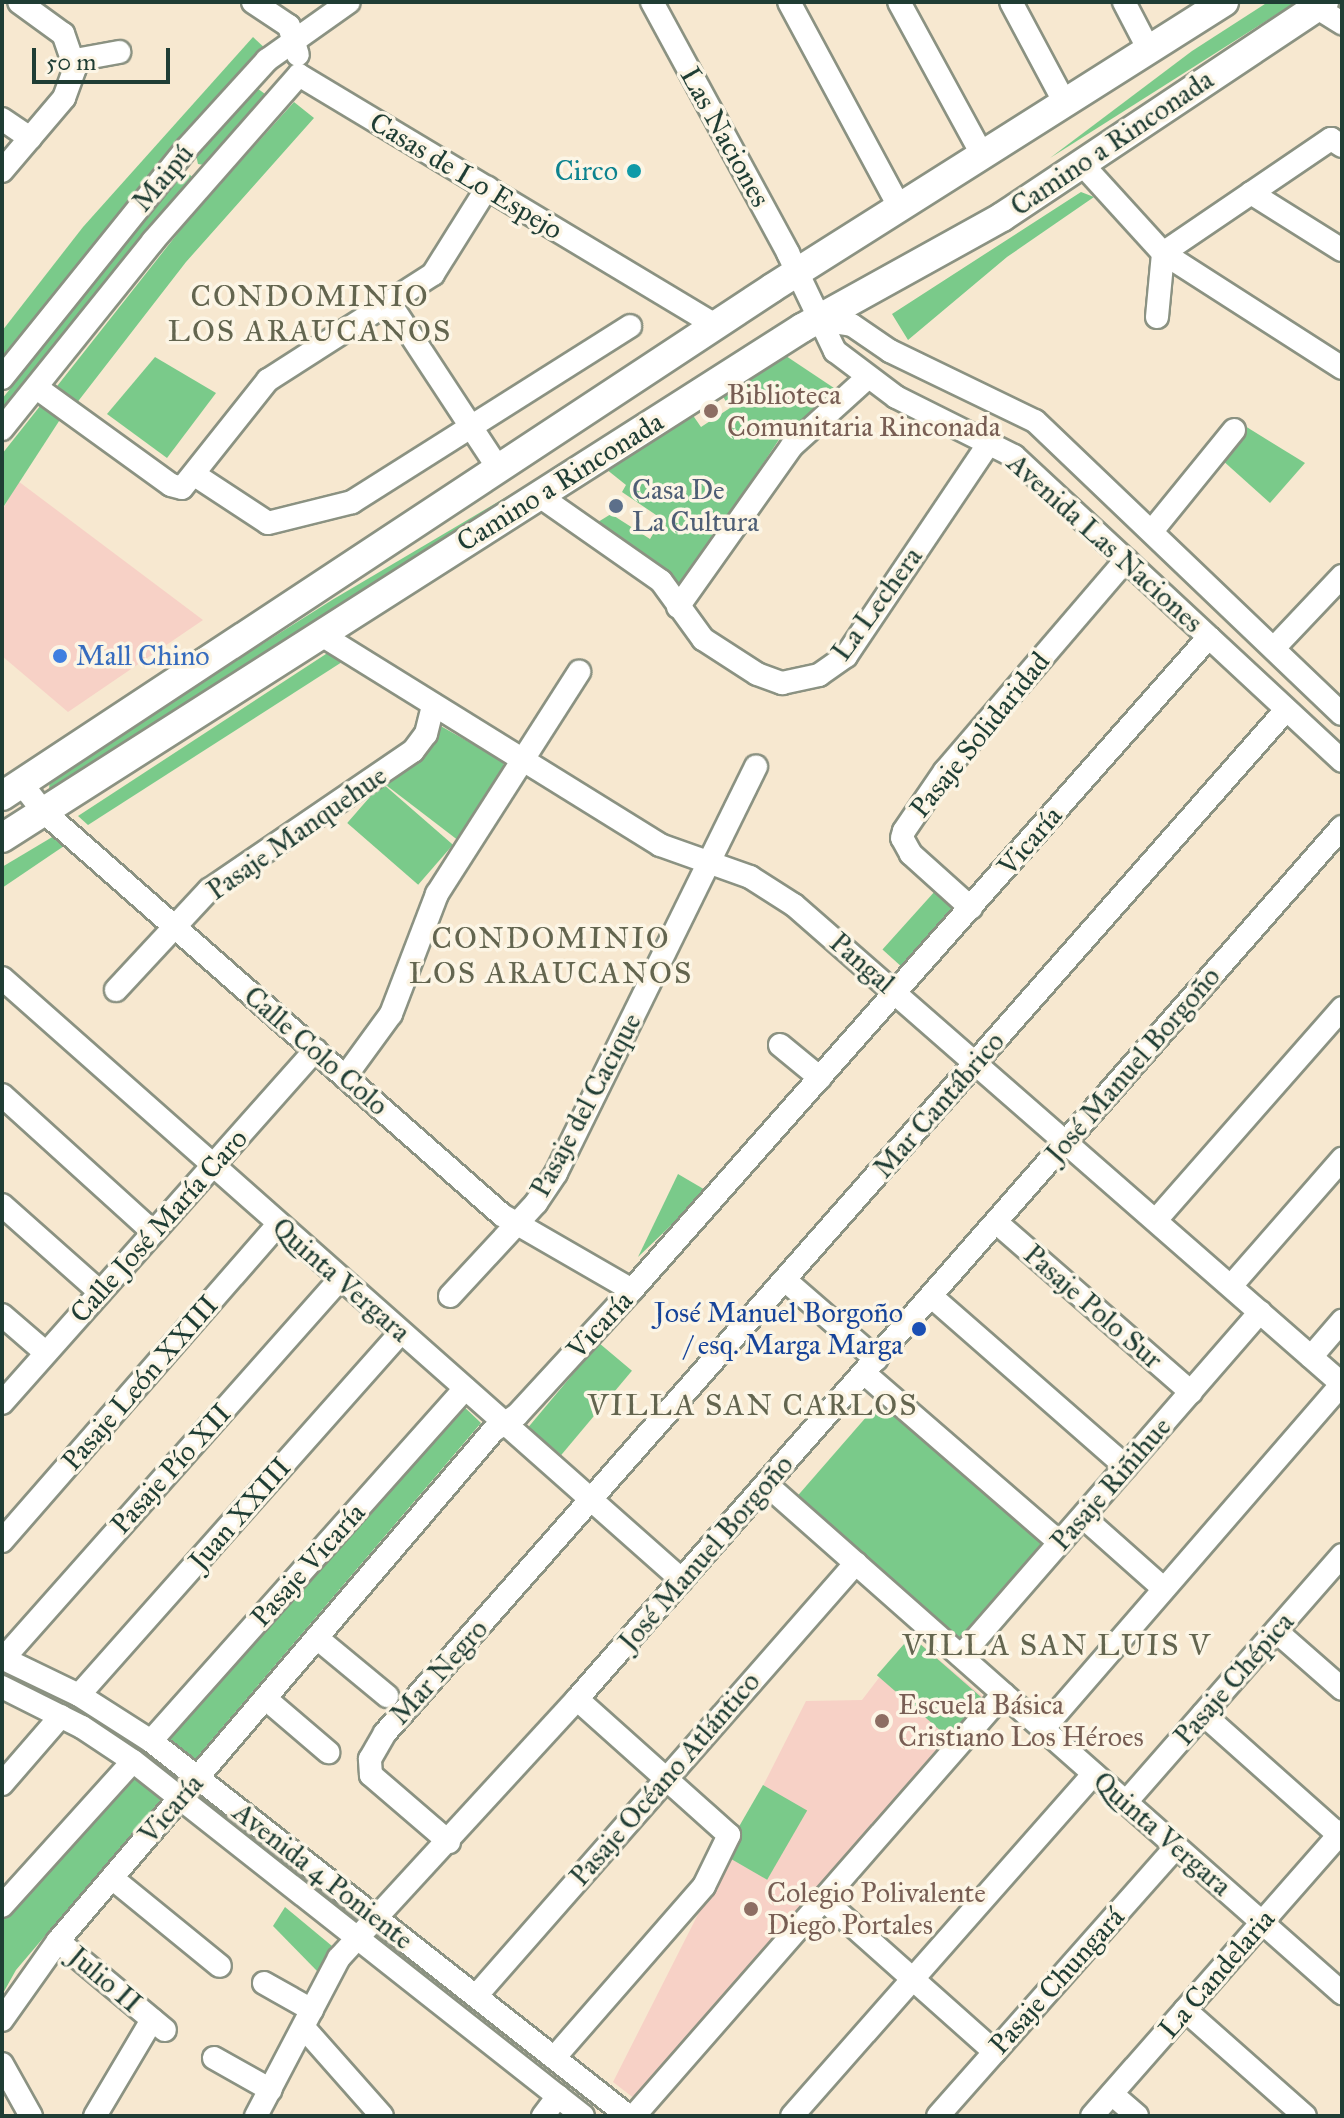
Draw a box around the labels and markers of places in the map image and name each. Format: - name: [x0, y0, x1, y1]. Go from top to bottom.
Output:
- place label: Circo: [555, 154, 618, 188]
- marker: Circo: [625, 162, 643, 180]
- place label: Biblioteca Comunitaria Rinconada: [727, 378, 1001, 444]
- marker: Biblioteca Comunitaria Rinconada: [702, 402, 720, 420]
- place label: Casa De La Cultura: [632, 473, 759, 539]
- marker: Casa De La Cultura: [607, 497, 625, 515]
- place label: Mall Chino: [76, 639, 210, 673]
- marker: Mall Chino: [51, 647, 69, 665]
- place label: José Manuel Borgoño / esq. Marga Marga: [654, 1296, 903, 1362]
- marker: José Manuel Borgoño / esq. Marga Marga: [910, 1320, 928, 1338]
- place label: Escuela Básica Cristiano Los Héroes: [898, 1688, 1144, 1754]
- marker: Escuela Básica Cristiano Los Héroes: [873, 1712, 891, 1730]
- place label: Colegio Polivalente Diego Portales: [767, 1876, 986, 1942]
- marker: Colegio Polivalente Diego Portales: [742, 1900, 760, 1918]

